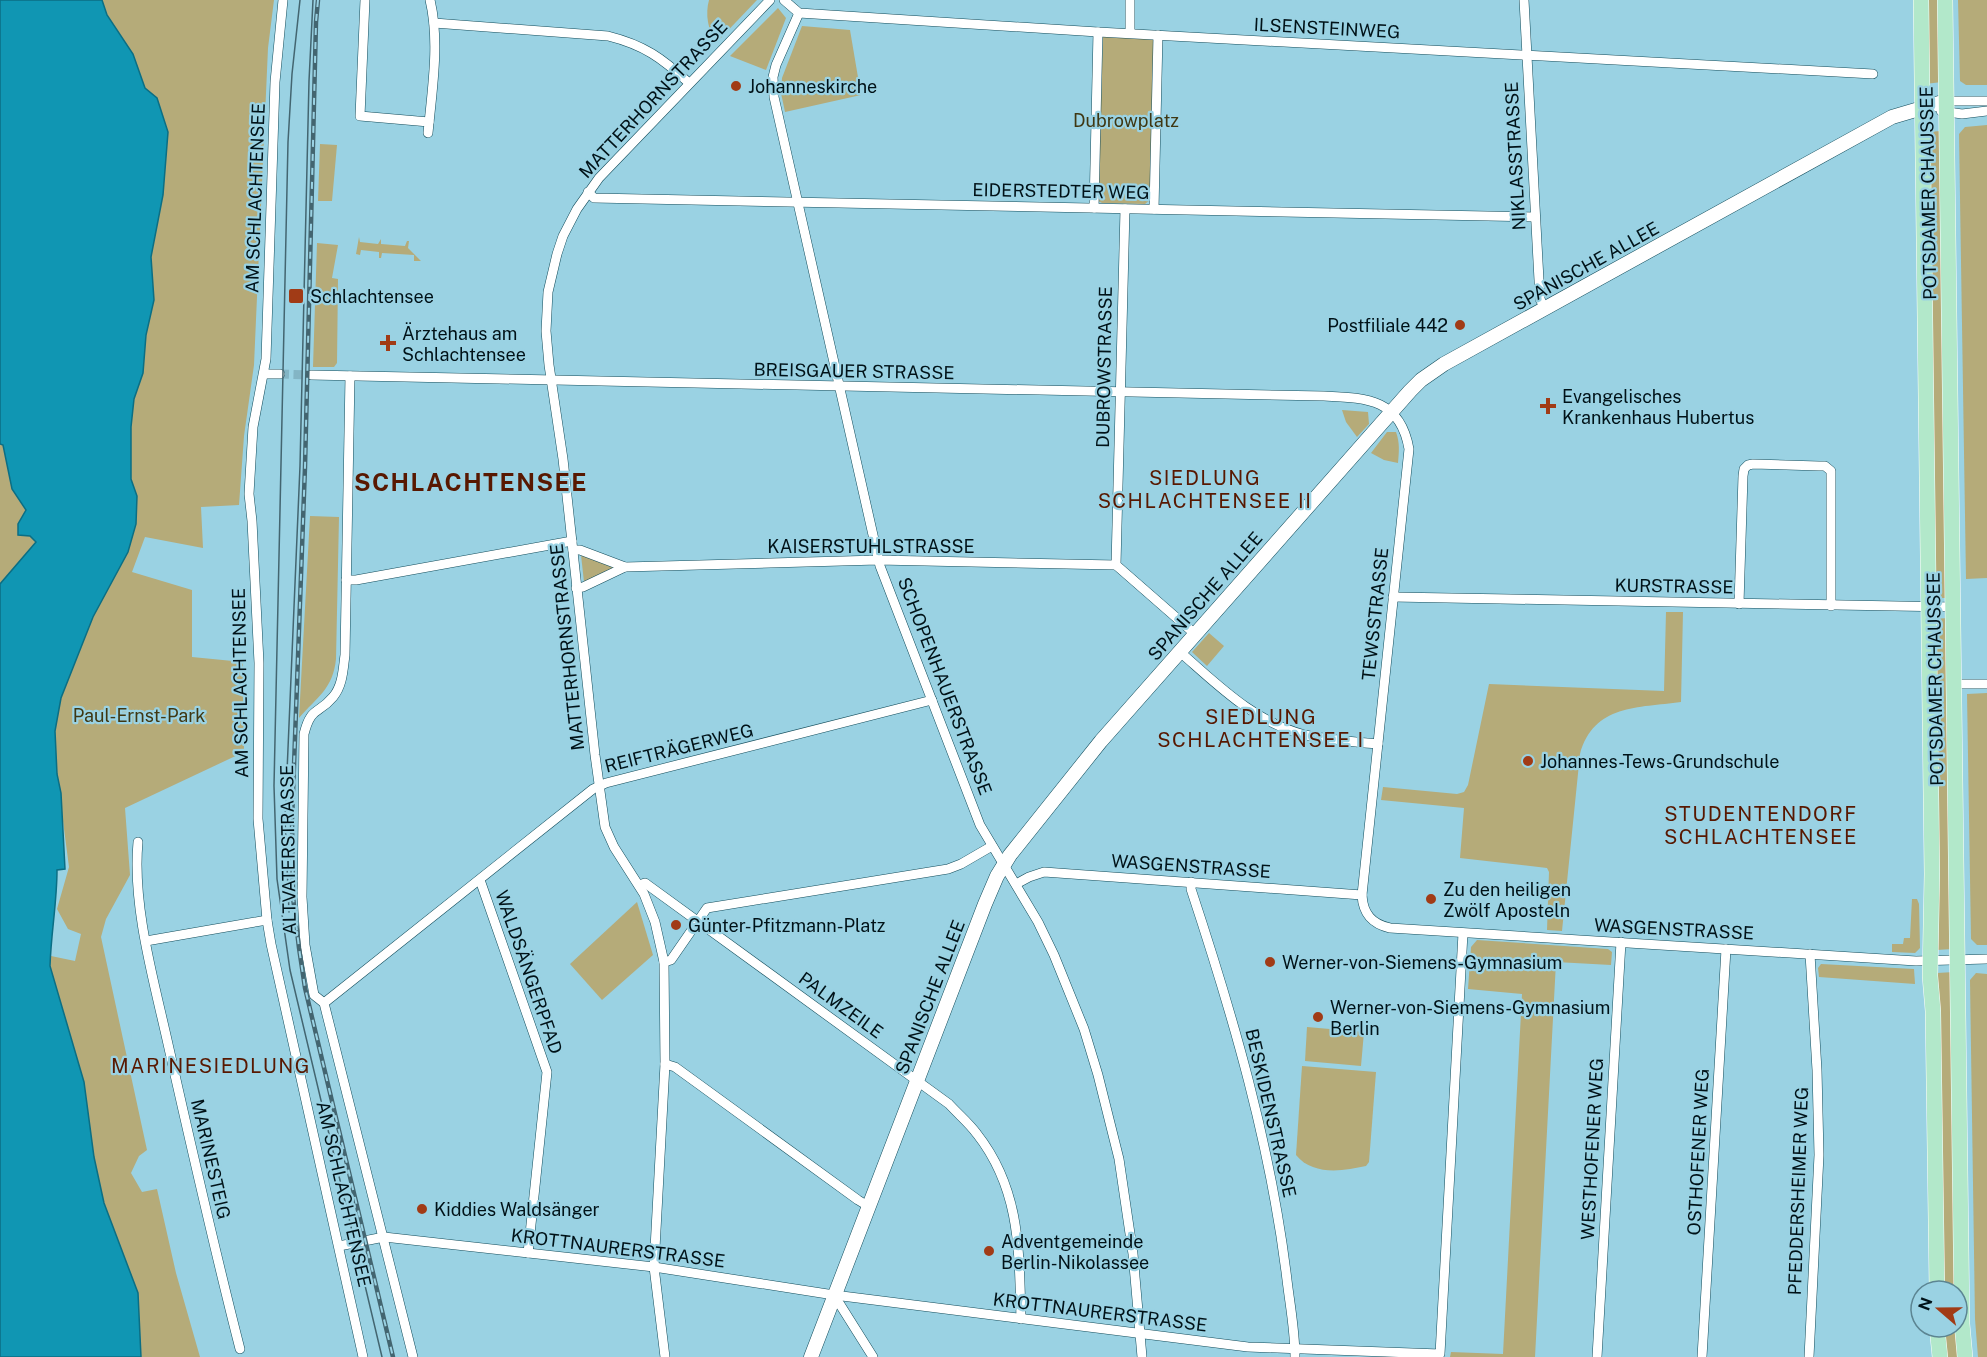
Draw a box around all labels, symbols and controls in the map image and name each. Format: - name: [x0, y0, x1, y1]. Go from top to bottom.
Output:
- street label: ILSENSTEINWEG: [1253, 14, 1401, 42]
- street label: MATTERHORNSTRASSE: [574, 16, 732, 182]
- place label: Johanneskirche: [748, 76, 877, 97]
- marker: Johanneskirche: [729, 79, 743, 93]
- street label: NIKLASSTRASSE: [1501, 81, 1529, 231]
- street label: POTSDAMER CHAUSSEE: [1916, 86, 1940, 300]
- street label: AM SCHLACHTENSEE: [241, 103, 269, 293]
- park label: Dubrowplatz: [1073, 110, 1179, 131]
- street label: EIDERSTEDTER WEG: [972, 179, 1150, 203]
- street label: SPANISCHE ALLEE: [1509, 217, 1663, 315]
- place label: Schlachtensee: [310, 286, 434, 307]
- street label: DUBROWSTRASSE: [1092, 286, 1116, 448]
- marker: Schlachtensee: [287, 287, 305, 305]
- place label: Postfiliale 442: [1327, 315, 1448, 336]
- marker: Postfiliale 442: [1453, 318, 1467, 332]
- place label: Ärztehaus am Schlachtensee: [402, 322, 526, 365]
- marker: Ärztehaus am Schlachtensee: [379, 334, 397, 352]
- street label: BREISGAUER STRASSE: [753, 359, 955, 383]
- place label: Evangelisches Krankenhaus Hubertus: [1562, 386, 1754, 428]
- marker: Evangelisches Krankenhaus Hubertus: [1539, 397, 1557, 415]
- district label: SIEDLUNG SCHLACHTENSEE II: [1098, 466, 1312, 513]
- district label: SCHLACHTENSEE: [354, 468, 588, 496]
- street label: SPANISCHE ALLEE: [1143, 527, 1267, 665]
- street label: KAISERSTUHLSTRASSE: [767, 536, 975, 557]
- street label: MATTERHORNSTRASSE: [546, 543, 588, 751]
- street label: TEWSSTRASSE: [1358, 546, 1392, 682]
- street label: POTSDAMER CHAUSSEE: [1923, 572, 1947, 786]
- street label: SCHOPENHAUERSTRASSE: [894, 574, 996, 798]
- street label: KURSTRASSE: [1614, 574, 1734, 598]
- street label: AM SCHLACHTENSEE: [228, 588, 252, 778]
- park label: Paul-Ernst-Park: [73, 705, 205, 726]
- district label: SIEDLUNG SCHLACHTENSEE I: [1157, 705, 1365, 752]
- street label: REIFTRÄGERWEG: [602, 718, 756, 777]
- place label: Johannes-Tews-Grundschule: [1540, 751, 1779, 772]
- marker: Johannes-Tews-Grundschule: [1521, 754, 1535, 768]
- street label: ALTVATERSTRASSE: [276, 765, 300, 935]
- district label: STUDENTENDORF SCHLACHTENSEE: [1664, 802, 1858, 849]
- street label: WASGENSTRASSE: [1110, 850, 1272, 882]
- place label: Zu den heiligen Zwölf Aposteln: [1443, 879, 1571, 921]
- street label: WALDSÄNGERPFAD: [491, 887, 568, 1057]
- marker: Zu den heiligen Zwölf Aposteln: [1424, 892, 1438, 906]
- street label: WASGENSTRASSE: [1594, 914, 1754, 944]
- place label: Günter-Pfitzmann-Platz: [688, 915, 886, 936]
- street label: SPANISCHE ALLEE: [891, 917, 969, 1077]
- marker: Günter-Pfitzmann-Platz: [669, 918, 683, 932]
- place label: Werner-von-Siemens-Gymnasium: [1282, 952, 1562, 973]
- marker: Werner-von-Siemens-Gymnasium: [1263, 955, 1277, 969]
- street label: PALMZEILE: [795, 967, 887, 1043]
- place label: Werner-von-Siemens-Gymnasium Berlin: [1330, 997, 1610, 1039]
- marker: Werner-von-Siemens-Gymnasium Berlin: [1311, 1010, 1325, 1024]
- street label: BESKIDENSTRASSE: [1241, 1026, 1301, 1200]
- district label: MARINESIEDLUNG: [111, 1054, 311, 1078]
- street label: WESTHOFENER WEG: [1577, 1057, 1607, 1241]
- street label: OSTHOFENER WEG: [1683, 1068, 1713, 1236]
- street label: PFEDDERSHEIMER WEG: [1784, 1086, 1812, 1296]
- street label: MARINESTEIG: [187, 1097, 235, 1221]
- street label: AM SCHLACHTENSEE: [312, 1099, 376, 1289]
- place label: Kiddies Waldsänger: [434, 1199, 600, 1220]
- marker: Kiddies Waldsänger: [415, 1202, 429, 1216]
- street label: KROTTNAURERSTRASSE: [510, 1224, 726, 1272]
- place label: Adventgemeinde Berlin-Nikolassee: [1001, 1231, 1149, 1273]
- marker: Adventgemeinde Berlin-Nikolassee: [982, 1244, 996, 1258]
- north arrow: [1909, 1279, 1969, 1339]
- street label: KROTTNAURERSTRASSE: [992, 1288, 1208, 1336]
- text: N: [1914, 1295, 1936, 1313]

